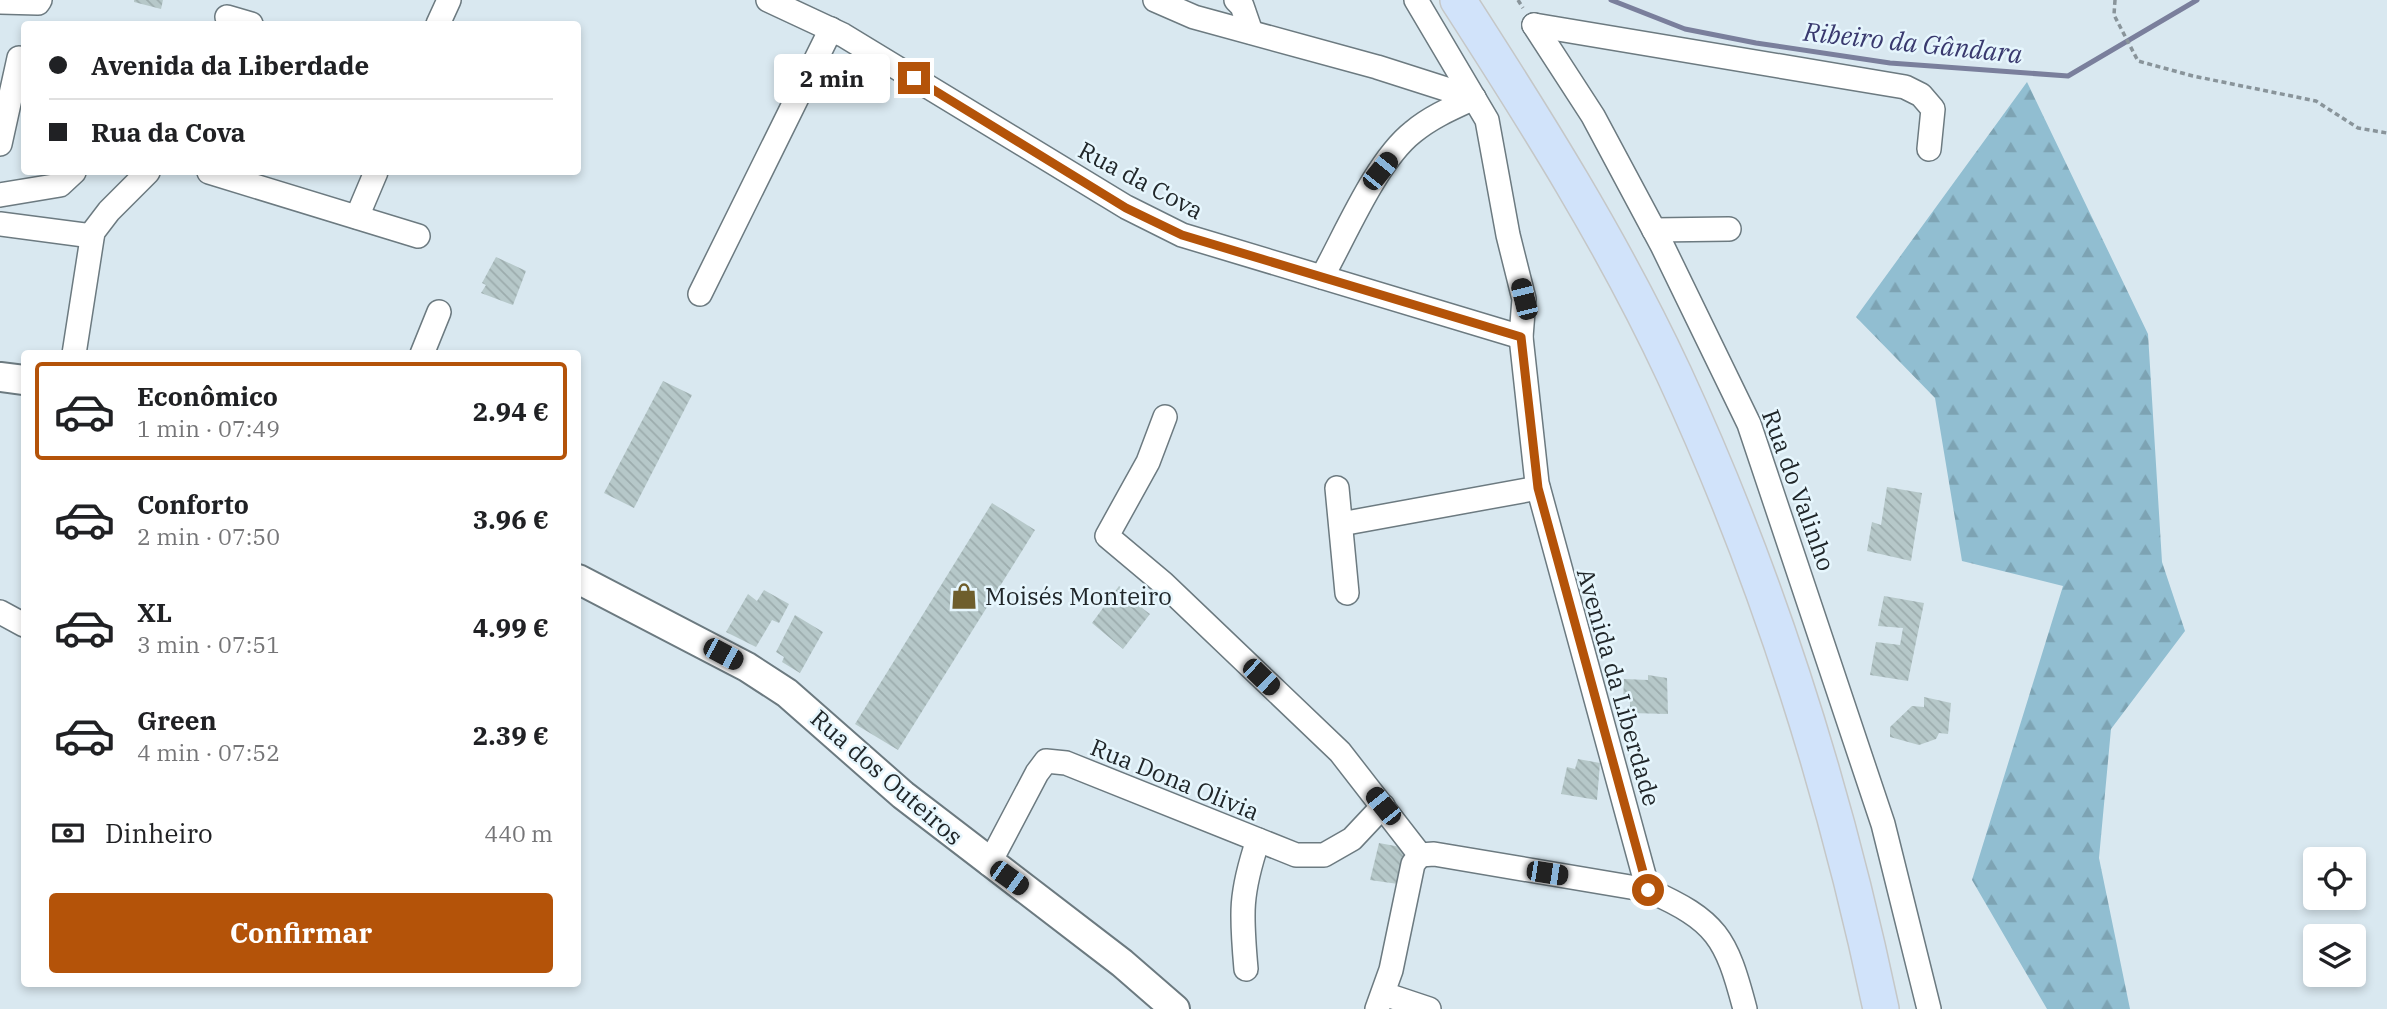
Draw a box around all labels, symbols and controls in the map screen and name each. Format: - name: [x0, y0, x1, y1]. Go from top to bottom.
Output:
- water label: Ribeiro da Gândara: [1801, 13, 2024, 70]
- text: Avenida da Liberdade: [91, 48, 369, 82]
- callout: 2 min: [774, 54, 890, 102]
- route end: [898, 62, 930, 94]
- text: 2 min: [800, 63, 864, 93]
- text: Rua da Cova: [91, 115, 246, 149]
- street label: Rua da Cova: [1073, 134, 1209, 226]
- car: [1359, 148, 1402, 194]
- car: [1509, 276, 1540, 322]
- text: Econômico: [137, 379, 278, 413]
- icon: car: [53, 380, 116, 443]
- text: 2.94 €: [473, 394, 549, 428]
- street label: Rua do Valinho: [1755, 405, 1843, 575]
- text: 1 min · 07:49: [137, 413, 280, 443]
- text: Conforto: [137, 487, 249, 521]
- icon: car: [53, 488, 116, 551]
- text: 3.96 €: [473, 502, 549, 536]
- text: 2 min · 07:50: [137, 521, 280, 551]
- street label: Avenida da Liberdade: [1570, 564, 1668, 810]
- place label: Moisés Monteiro: [985, 580, 1172, 612]
- shop icon: Moisés Monteiro: [949, 581, 979, 611]
- text: XL: [137, 595, 172, 629]
- icon: car: [53, 596, 116, 659]
- text: 4.99 €: [473, 610, 549, 644]
- text: 3 min · 07:51: [137, 629, 280, 659]
- car: [700, 635, 747, 673]
- car: [1239, 655, 1284, 699]
- street label: Rua dos Outeiros: [804, 702, 970, 852]
- text: Green: [137, 703, 217, 737]
- icon: car: [53, 704, 116, 767]
- text: 2.39 €: [473, 718, 549, 752]
- street label: Rua Dona Olivia: [1086, 731, 1264, 827]
- text: 4 min · 07:52: [137, 737, 280, 767]
- car: [1362, 783, 1405, 829]
- icon: cash: [49, 814, 87, 852]
- text: Dinheiro: [105, 816, 213, 850]
- text: 440 m: [484, 818, 553, 848]
- map controls: [2303, 847, 2366, 987]
- button: locate: [2303, 847, 2366, 910]
- car: [986, 857, 1033, 899]
- car: [1525, 859, 1570, 887]
- route start: [1632, 874, 1664, 906]
- button: Confirmar: [49, 893, 553, 973]
- button: layers: [2303, 924, 2366, 987]

